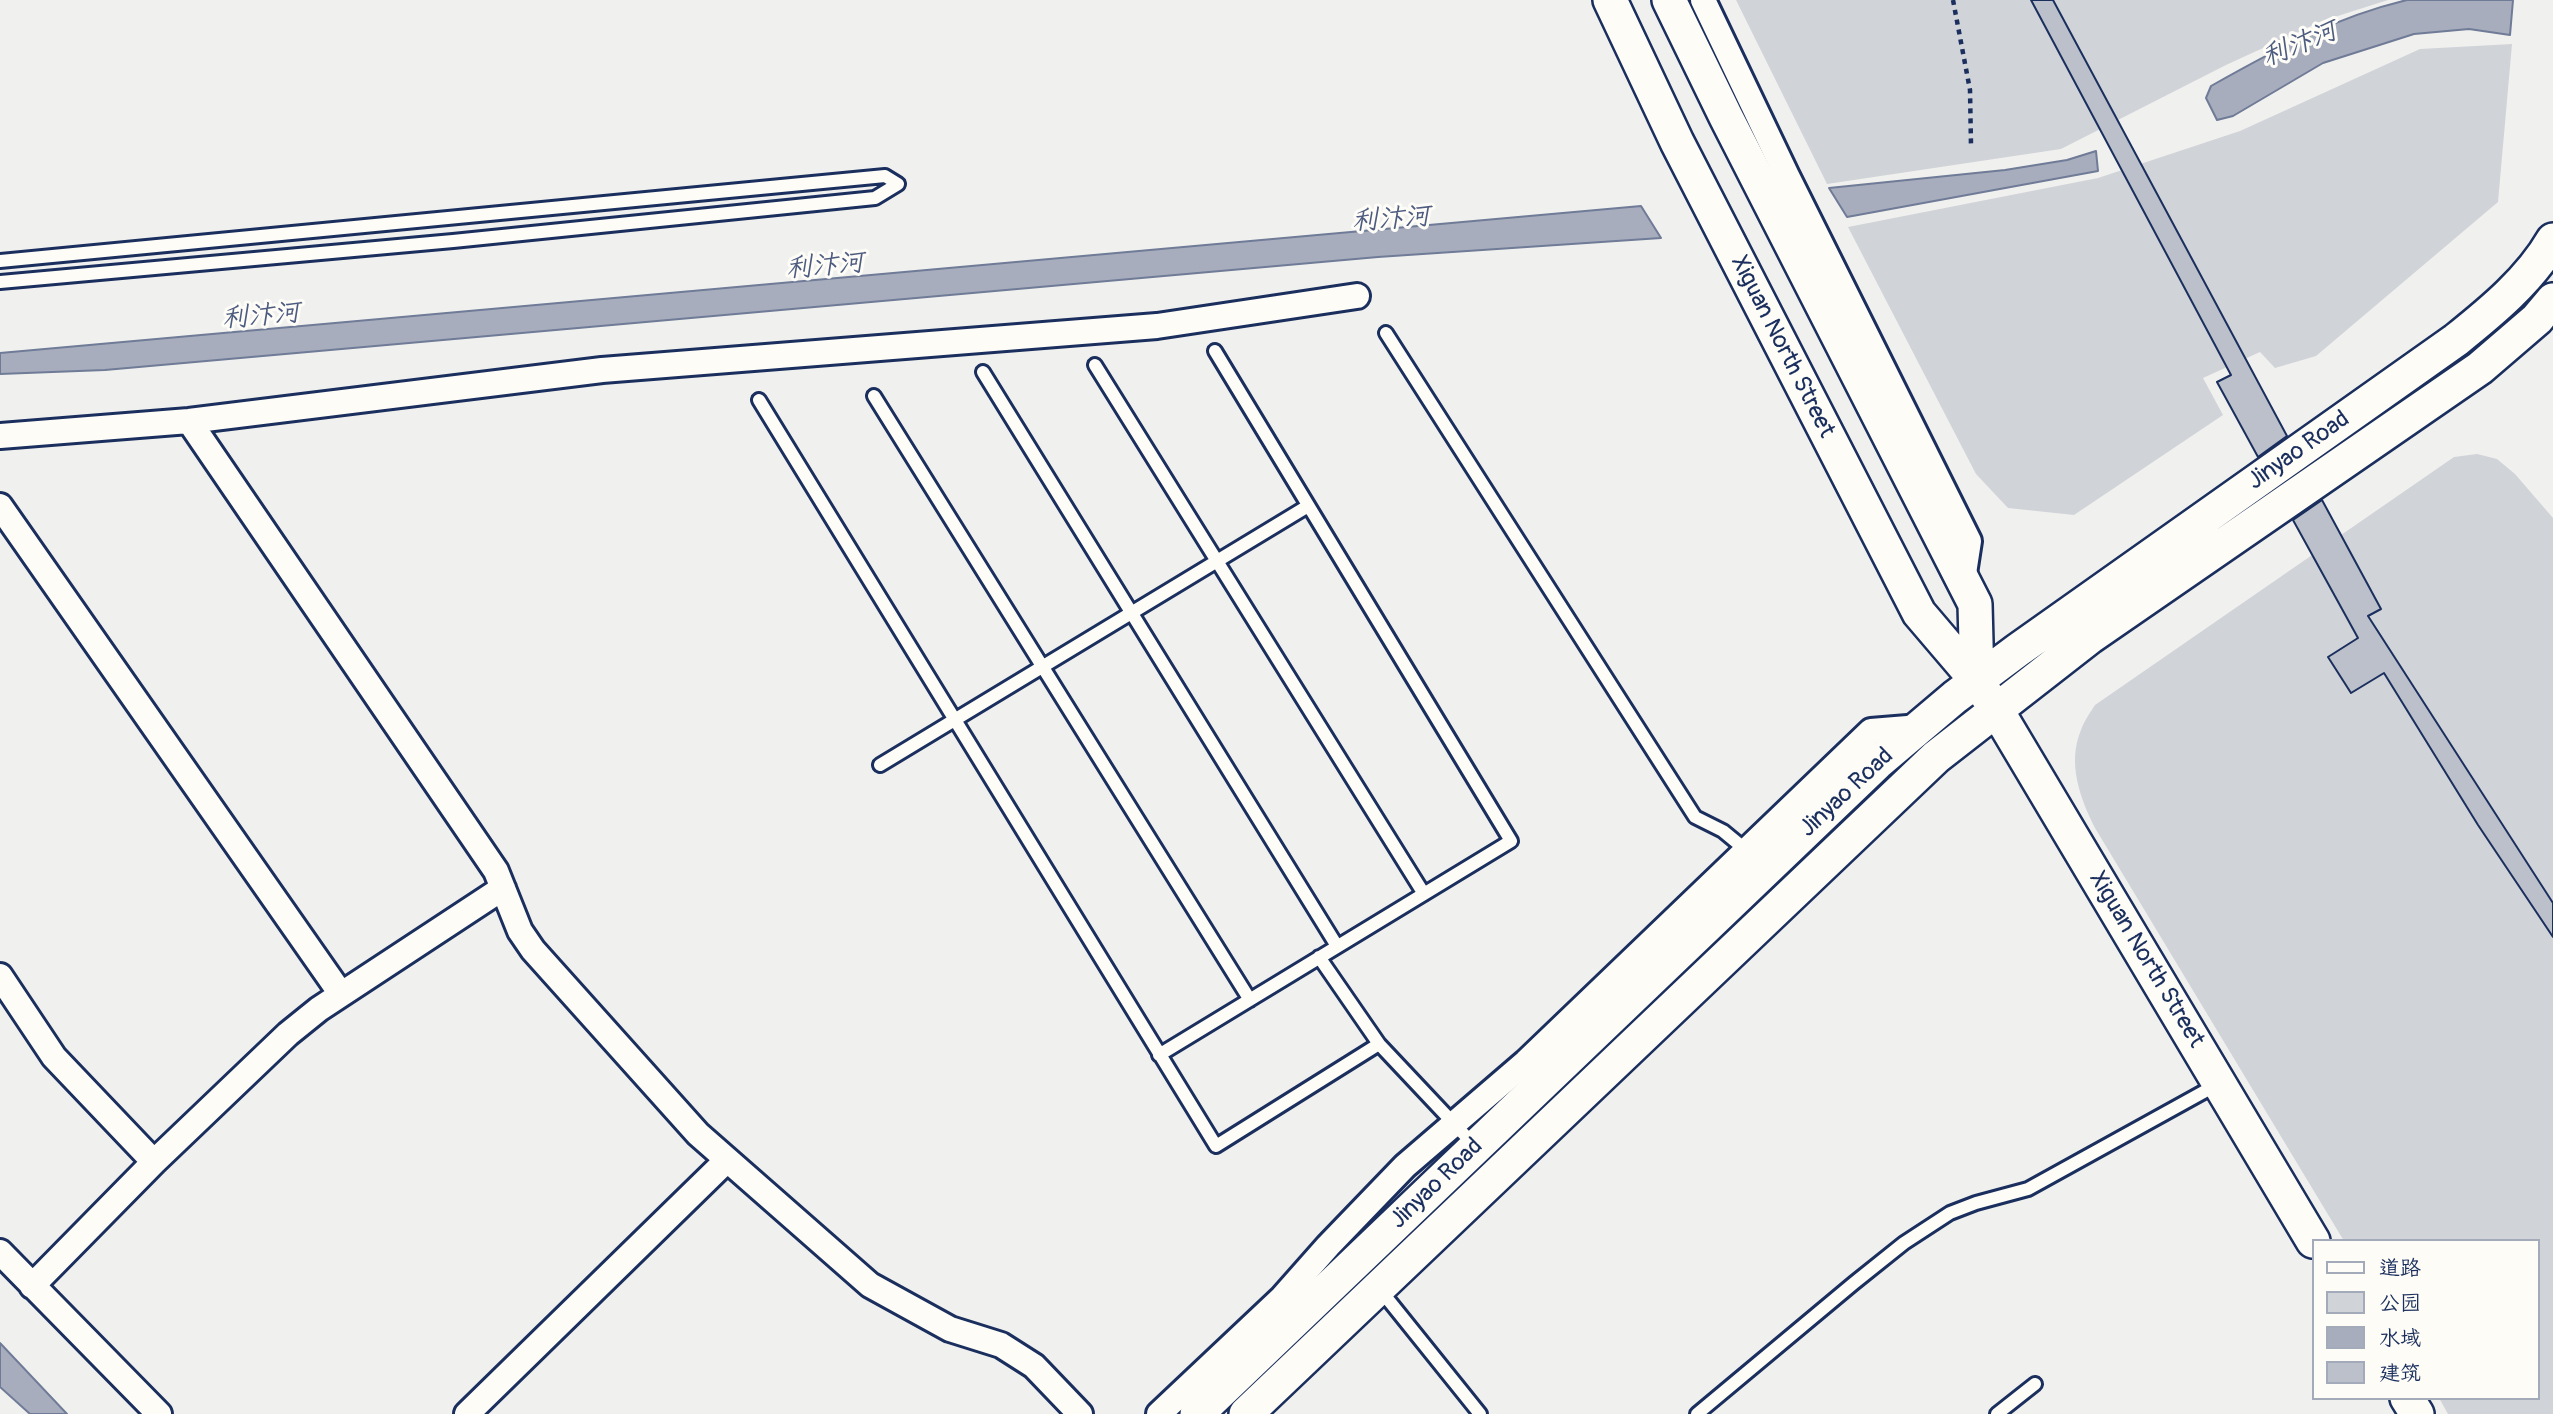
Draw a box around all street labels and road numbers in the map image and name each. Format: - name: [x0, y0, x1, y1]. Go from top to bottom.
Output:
- street label: Xiguan North Street: [1724, 251, 1840, 443]
- street label: Jinyao Road: [2242, 405, 2356, 497]
- street label: Jinyao Road: [1794, 742, 1900, 844]
- street label: Xiguan North Street: [2082, 867, 2210, 1053]
- street label: Jinyao Road: [1385, 1133, 1489, 1235]

